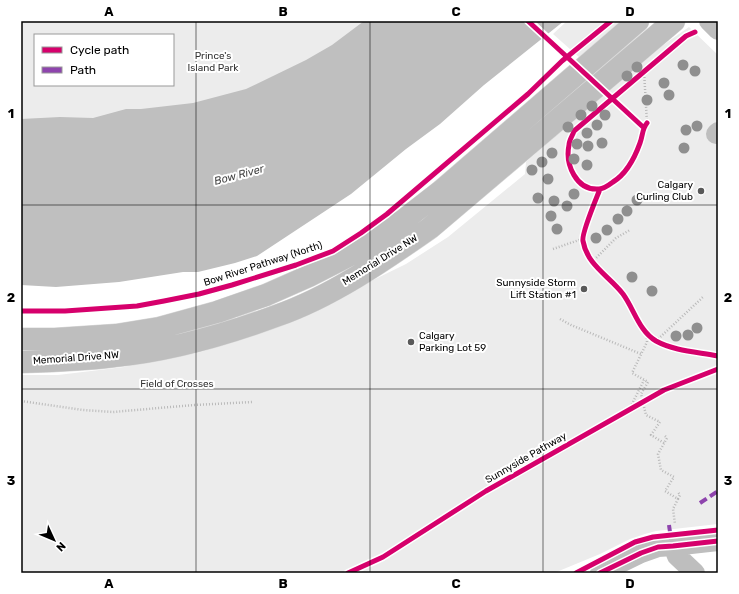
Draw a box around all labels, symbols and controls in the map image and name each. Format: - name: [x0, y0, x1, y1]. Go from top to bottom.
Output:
- text: A: [104, 4, 114, 19]
- text: B: [278, 4, 288, 19]
- text: C: [451, 4, 461, 19]
- text: D: [625, 4, 635, 19]
- legend: [34, 34, 174, 86]
- text: Cycle path: [70, 43, 129, 57]
- park label: Prince's Island Park: [187, 50, 239, 74]
- text: Path: [70, 63, 96, 77]
- text: 1: [8, 106, 14, 121]
- text: 1: [725, 106, 731, 121]
- water label: Bow River: [213, 162, 266, 188]
- place label: Calgary Curling Club: [636, 179, 693, 203]
- marker: Calgary Curling Club: [696, 186, 706, 196]
- street label: Memorial Drive NW: [340, 232, 420, 288]
- street label: Bow River Pathway (North): [202, 239, 324, 289]
- place label: Sunnyside Storm Lift Station #1: [496, 277, 576, 301]
- marker: Sunnyside Storm Lift Station #1: [579, 284, 589, 294]
- text: 2: [7, 290, 15, 305]
- text: 2: [724, 290, 732, 305]
- place label: Calgary Parking Lot 59: [419, 330, 486, 354]
- marker: Calgary Parking Lot 59: [406, 337, 416, 347]
- street label: Memorial Drive NW: [33, 349, 119, 367]
- park label: Field of Crosses: [140, 378, 214, 390]
- street label: Sunnyside Pathway: [483, 430, 569, 486]
- text: 3: [7, 473, 16, 488]
- text: 3: [724, 473, 733, 488]
- north arrow: [34, 520, 74, 560]
- text: N: [53, 539, 68, 554]
- text: A: [104, 576, 114, 591]
- text: B: [278, 576, 288, 591]
- text: C: [451, 576, 461, 591]
- text: D: [625, 576, 635, 591]

